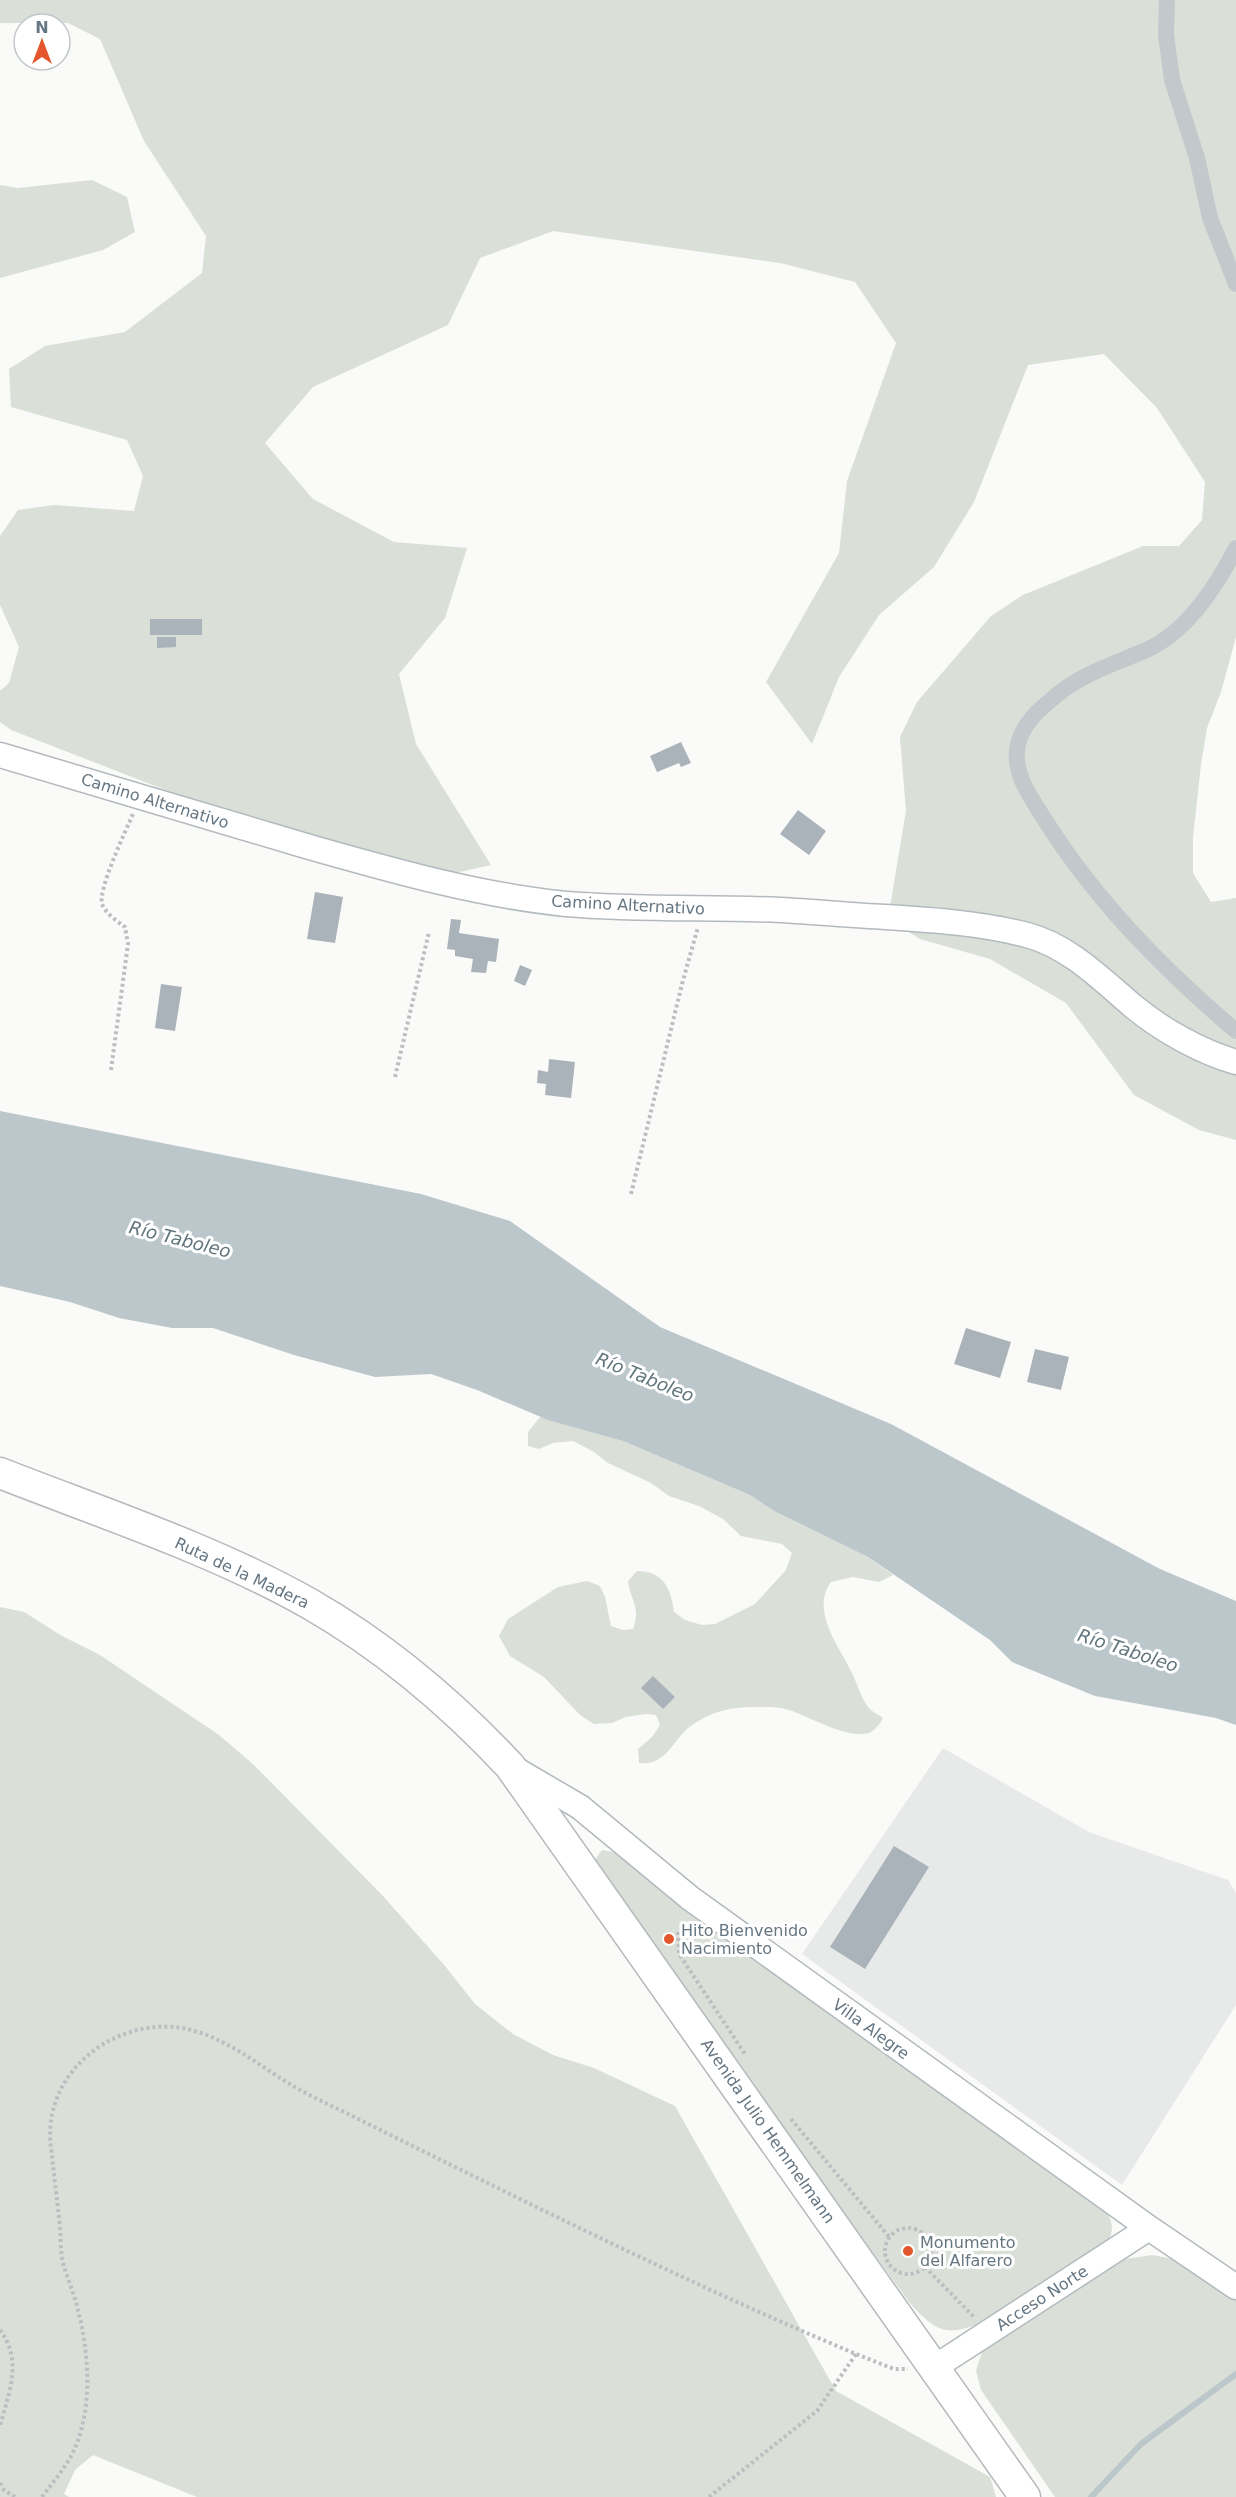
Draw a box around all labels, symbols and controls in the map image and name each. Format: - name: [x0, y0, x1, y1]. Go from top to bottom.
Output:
- north arrow: [12, 12, 72, 72]
- text: N: [35, 18, 49, 37]
- street label: Camino Alternativo: [79, 769, 231, 833]
- street label: Camino Alternativo: [551, 891, 705, 919]
- water label: Río Taboleo: [127, 1216, 233, 1262]
- water label: Río Taboleo: [593, 1348, 697, 1406]
- street label: Ruta de la Madera: [172, 1534, 312, 1612]
- water label: Río Taboleo: [1075, 1624, 1181, 1676]
- place label: Hito Bienvenido Nacimiento: [681, 1921, 808, 1958]
- marker: Hito Bienvenido Nacimiento: [662, 1932, 676, 1946]
- street label: Villa Alegre: [829, 1995, 913, 2063]
- street label: Avenida Julio Hemmelmann: [697, 2035, 839, 2227]
- place label: Monumento del Alfarero: [920, 2233, 1016, 2270]
- marker: Monumento del Alfarero: [901, 2244, 915, 2258]
- street label: Acceso Norte: [992, 2261, 1092, 2335]

